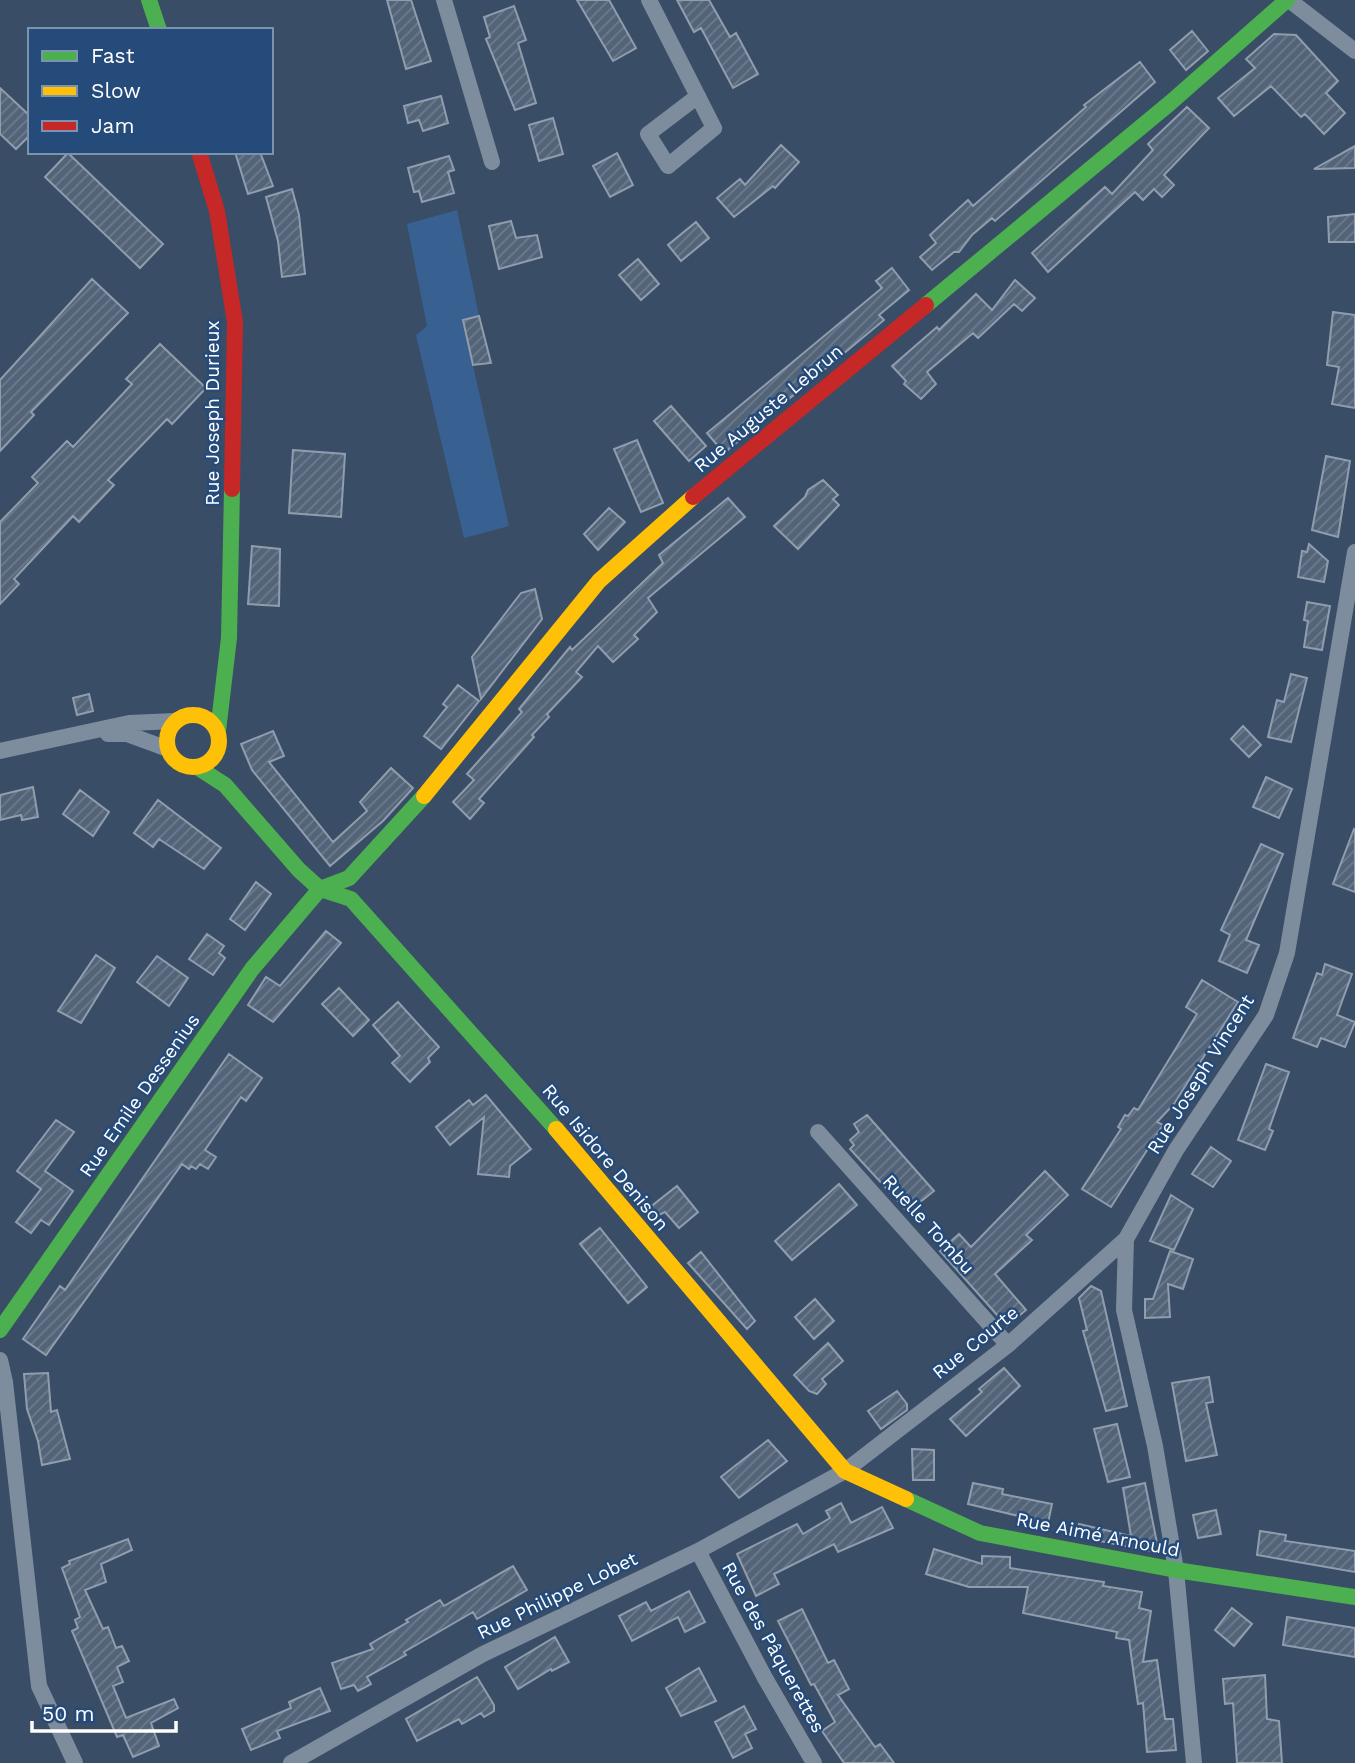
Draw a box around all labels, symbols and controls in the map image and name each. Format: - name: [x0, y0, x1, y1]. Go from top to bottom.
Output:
- legend: [28, 28, 273, 154]
- text: Fast: [91, 43, 135, 68]
- text: Slow: [91, 78, 141, 103]
- text: Jam: [91, 113, 134, 138]
- street label: Rue Joseph Durieux: [201, 320, 224, 506]
- street label: Rue Auguste Lebrun: [689, 339, 847, 477]
- street label: Rue Joseph Vincent: [1142, 990, 1259, 1158]
- street label: Rue Emile Dessenius: [74, 1009, 205, 1181]
- street label: Rue Isidore Denison: [537, 1079, 674, 1236]
- street label: Ruelle Tombu: [878, 1170, 979, 1279]
- street label: Rue Courte: [928, 1301, 1023, 1384]
- street label: Rue Aimé Arnould: [1014, 1507, 1182, 1562]
- street label: Rue Philippe Lobet: [473, 1547, 641, 1644]
- street label: Rue des Pâquerettes: [717, 1558, 830, 1737]
- scale bar: [32, 1690, 175, 1734]
- text: 50 m: [42, 1701, 94, 1726]

